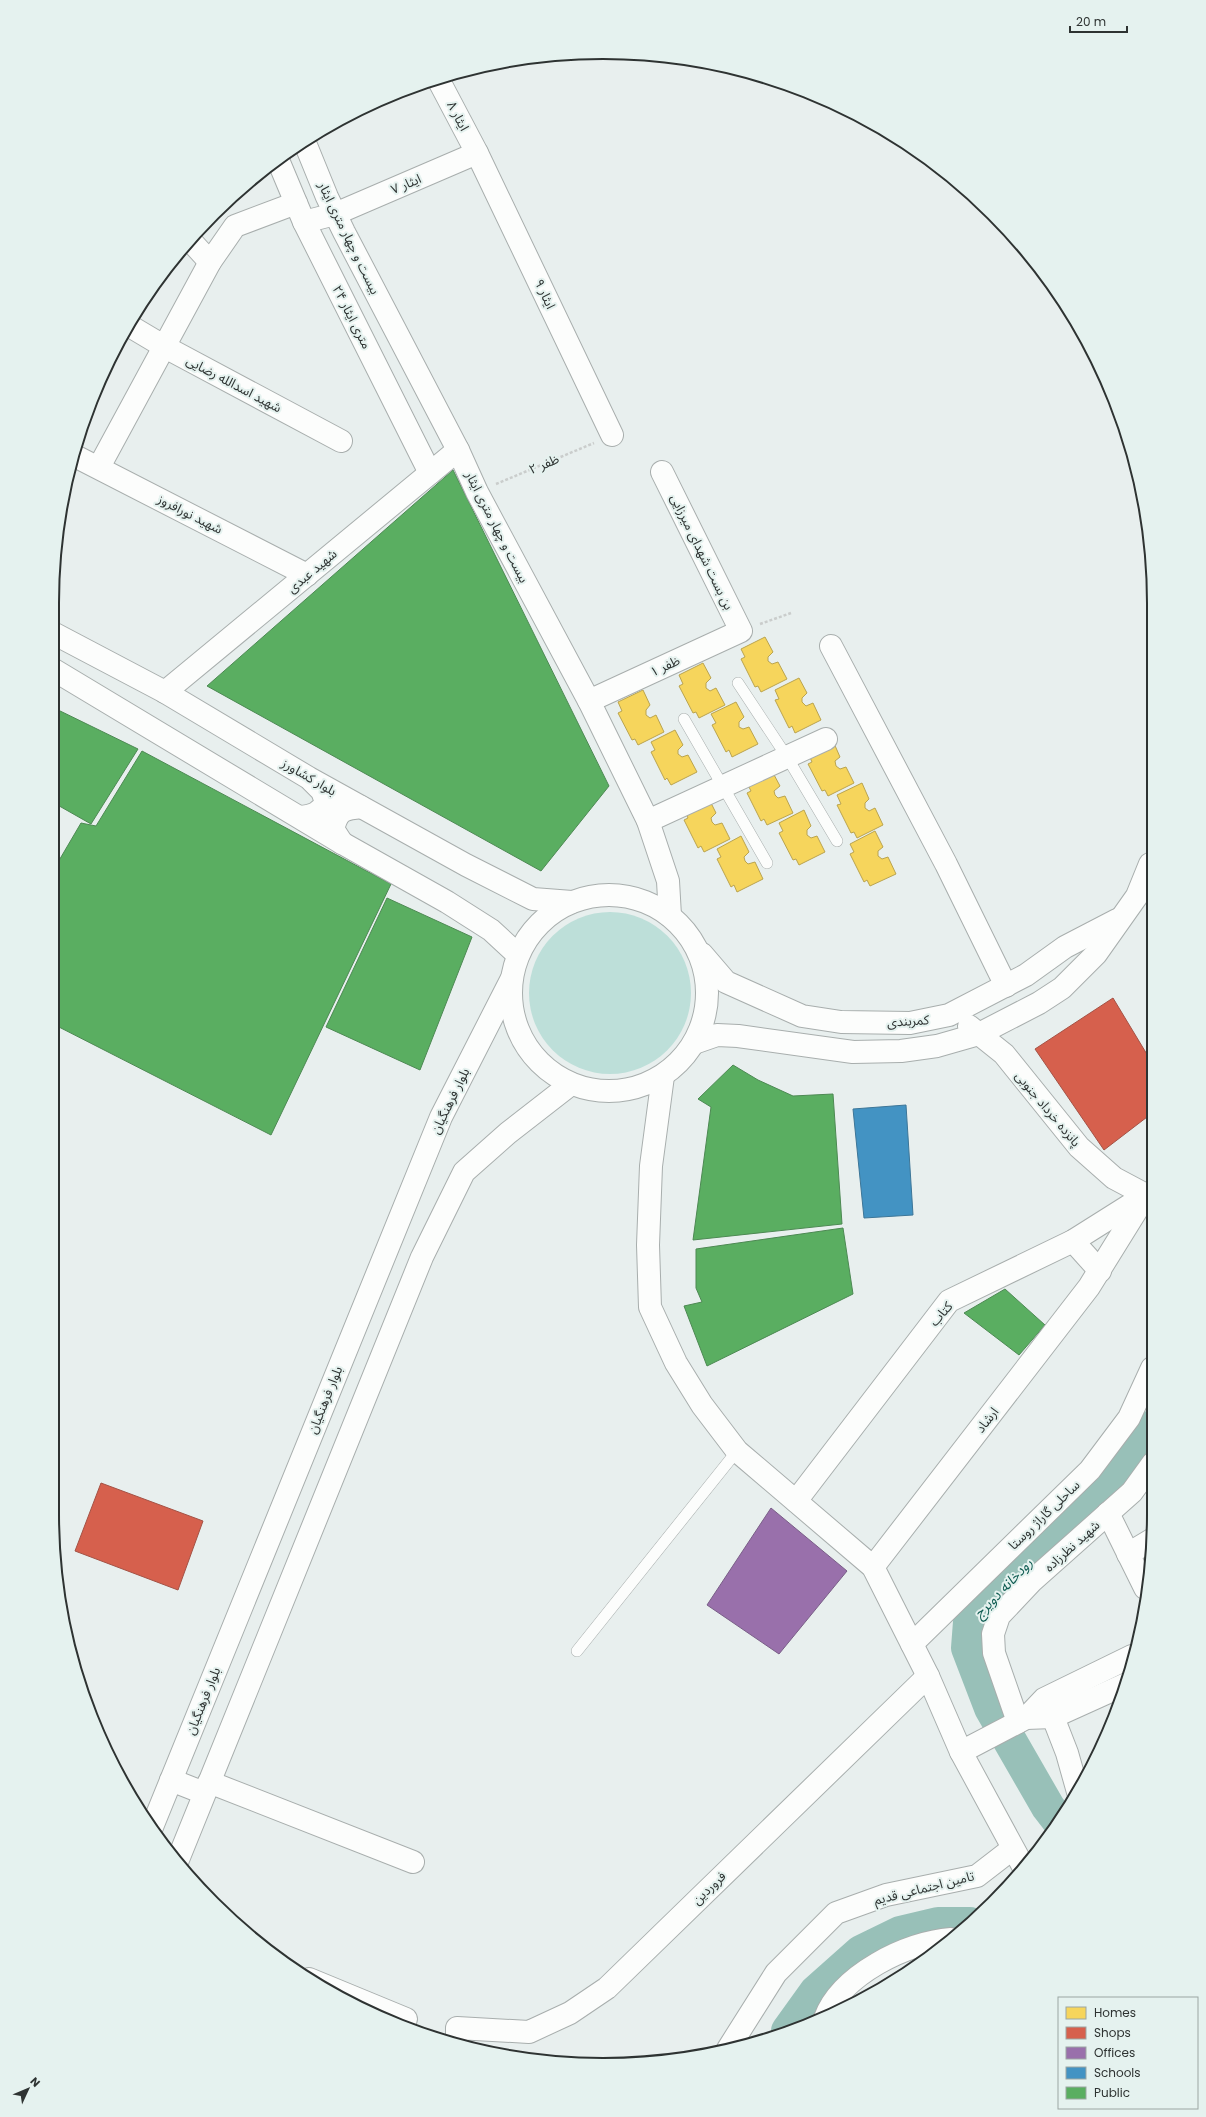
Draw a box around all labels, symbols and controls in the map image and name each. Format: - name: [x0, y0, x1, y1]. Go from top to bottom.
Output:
- scale bar: [1070, 8, 1127, 34]
- text: 20 m: [1076, 13, 1106, 30]
- street label: ایثار ۸: [442, 98, 474, 134]
- street label: ایثار ۷: [388, 169, 424, 199]
- street label: بیست و چهار متری ایثار: [313, 178, 385, 298]
- street label: ایثار ۹: [530, 276, 560, 312]
- street label: ۲۴ متری ایثار: [328, 282, 376, 352]
- street label: شهید اسدالله رضایی: [183, 351, 285, 417]
- street label: ظفر ۲: [526, 449, 562, 479]
- street label: بیست و چهار متری ایثار: [460, 467, 533, 586]
- street label: شهید نورافروز: [153, 489, 226, 539]
- street label: بن بست شهدای میرزایی: [666, 491, 738, 613]
- street label: شهید عبدی: [283, 544, 341, 598]
- street label: ظفر ۱: [647, 651, 683, 681]
- street label: بلوار کشاورز: [277, 753, 340, 800]
- street label: کمربندی: [886, 1010, 930, 1032]
- street label: بلوار فرهنگیان: [426, 1065, 474, 1137]
- street label: پانزده خرداد جنوبی: [1011, 1067, 1085, 1151]
- street label: کتاب: [925, 1297, 957, 1330]
- street label: بلوار فرهنگیان: [303, 1363, 347, 1437]
- street label: ارشاد: [971, 1403, 1003, 1437]
- street label: ساحلی گاراژ روستا: [1004, 1476, 1084, 1554]
- street label: شهید نظرزاده: [1040, 1516, 1104, 1576]
- water label: رودخانه دویرج: [968, 1553, 1038, 1624]
- street label: بلوار فرهنگیان: [181, 1664, 225, 1738]
- street label: تامین اجتماعی قدیم: [872, 1866, 977, 1911]
- street label: فروردین: [688, 1867, 730, 1909]
- legend: [1058, 1997, 1198, 2109]
- text: Homes: [1094, 2004, 1136, 2021]
- text: Shops: [1094, 2024, 1131, 2041]
- text: Offices: [1094, 2044, 1135, 2061]
- text: Schools: [1094, 2064, 1141, 2081]
- north arrow: [8, 2069, 48, 2109]
- text: N: [27, 2074, 44, 2091]
- text: Public: [1094, 2084, 1130, 2101]

